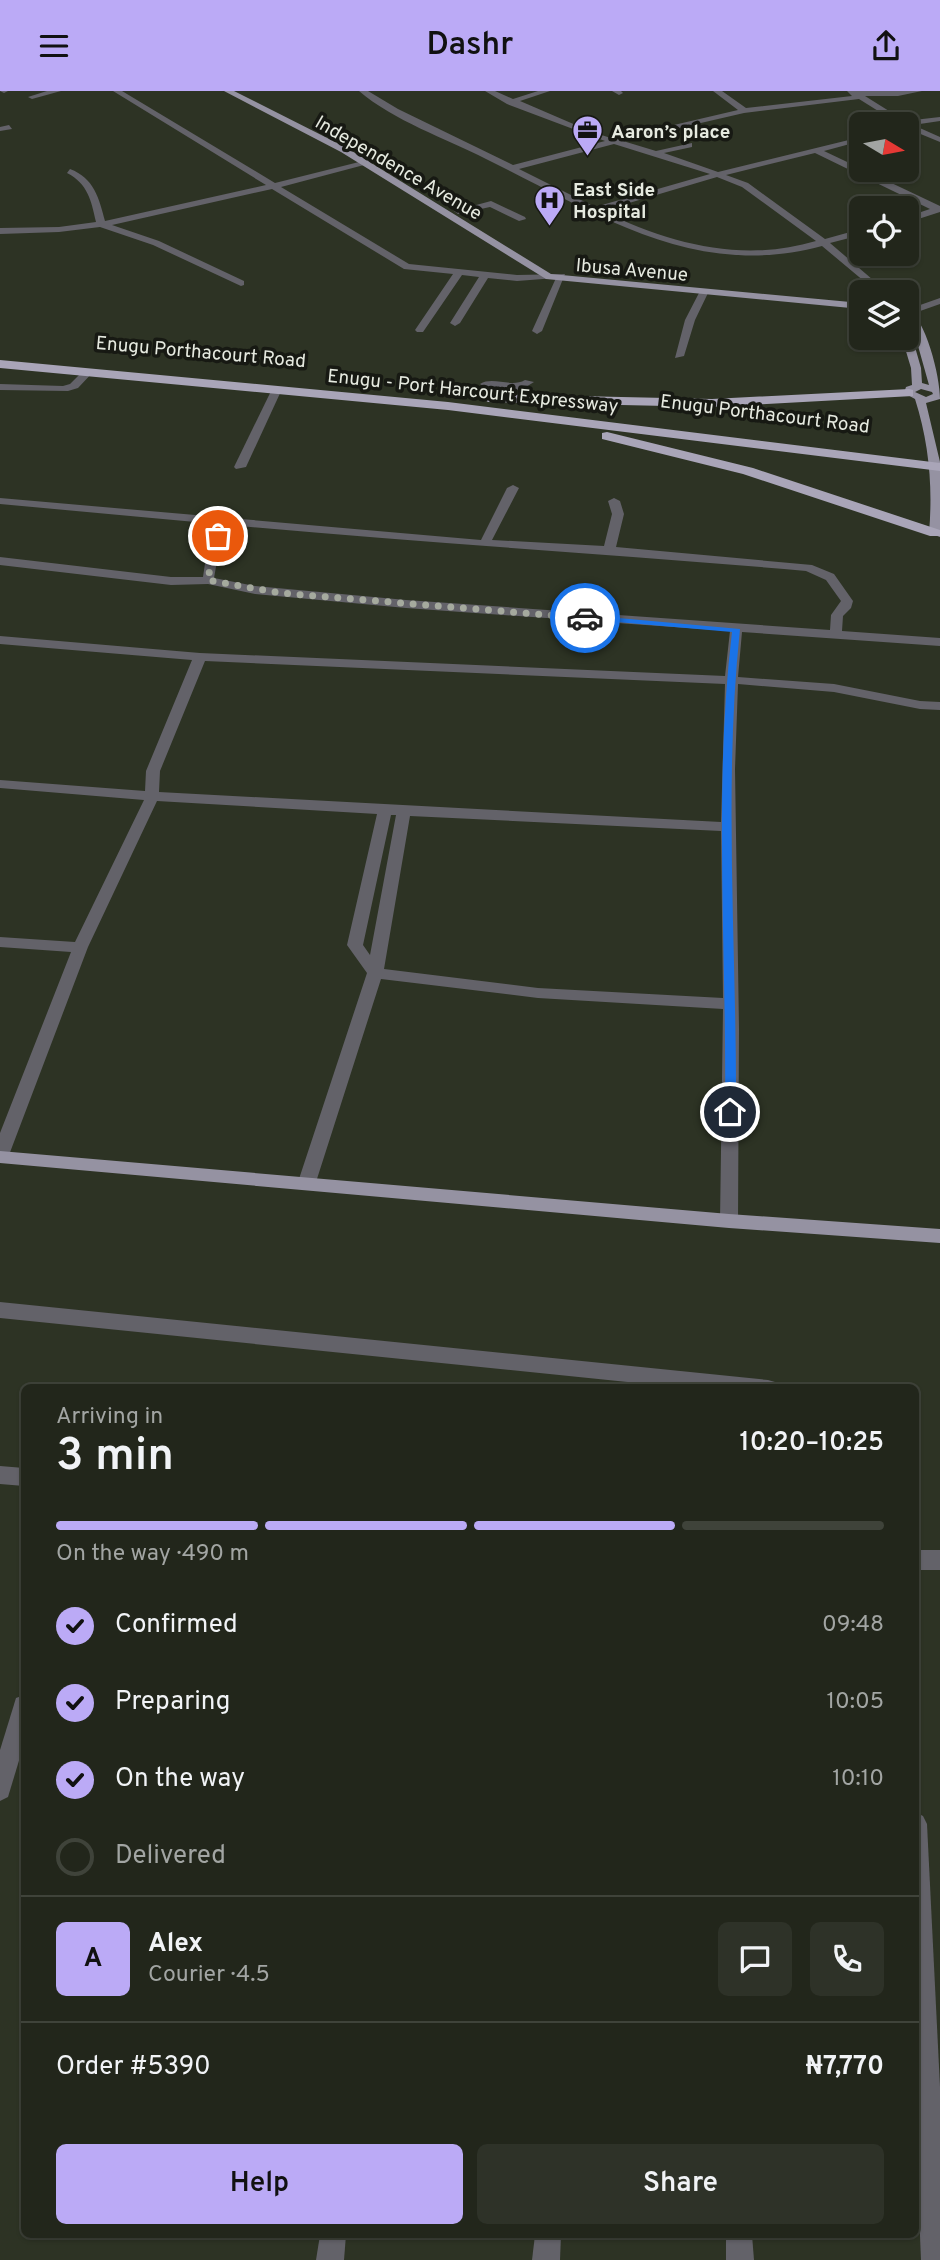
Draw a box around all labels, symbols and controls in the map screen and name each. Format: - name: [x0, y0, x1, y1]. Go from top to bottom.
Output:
- text: Dashr: [427, 26, 513, 66]
- icon: menu: [35, 27, 73, 65]
- icon: share: [867, 27, 905, 65]
- street label: Independence Avenue: [310, 111, 486, 226]
- north arrow: [849, 112, 919, 182]
- map controls: [849, 112, 919, 350]
- office icon: Aaron’s place: [571, 114, 605, 158]
- place label: Aaron’s place: [611, 121, 730, 145]
- place label: East Side Hospital: [573, 179, 655, 225]
- hospital icon: East Side Hospital: [533, 183, 567, 227]
- button: locate: [849, 196, 919, 266]
- street label: Ibusa Avenue: [575, 254, 689, 288]
- button: layers: [849, 280, 919, 350]
- street label: Enugu Porthacourt Road: [95, 332, 307, 374]
- street label: Enugu - Port Harcourt Expressway: [326, 365, 620, 419]
- street label: Enugu Porthacourt Road: [659, 390, 871, 440]
- pin: [188, 506, 248, 566]
- icon: bag: [199, 517, 237, 555]
- courier: [550, 583, 620, 653]
- icon: car: [566, 599, 604, 637]
- pin: [700, 1082, 760, 1142]
- icon: home: [711, 1093, 749, 1131]
- text: Arriving in: [56, 1403, 163, 1432]
- text: 10:20–10:25: [740, 1427, 884, 1460]
- text: 3 min: [56, 1428, 174, 1487]
- text: On the way · 490 m: [56, 1540, 249, 1569]
- icon: check: [56, 1607, 94, 1645]
- text: Confirmed: [115, 1609, 238, 1642]
- text: 09:48: [822, 1611, 884, 1640]
- icon: check: [56, 1684, 94, 1722]
- text: Preparing: [115, 1686, 230, 1719]
- text: 10:05: [826, 1688, 884, 1717]
- icon: check: [56, 1761, 94, 1799]
- text: On the way: [115, 1763, 245, 1796]
- text: 10:10: [832, 1765, 884, 1794]
- text: Delivered: [115, 1840, 226, 1873]
- button: chat: [718, 1922, 792, 1996]
- button: phone: [810, 1922, 884, 1996]
- text: Alex: [148, 1928, 203, 1961]
- text: A: [84, 1943, 102, 1976]
- text: Courier · 4.5: [148, 1961, 270, 1990]
- text: Order #5390: [56, 2051, 211, 2084]
- text: ₦7,770: [806, 2051, 884, 2084]
- button: Help: [56, 2144, 463, 2224]
- button: Share: [477, 2144, 884, 2224]

